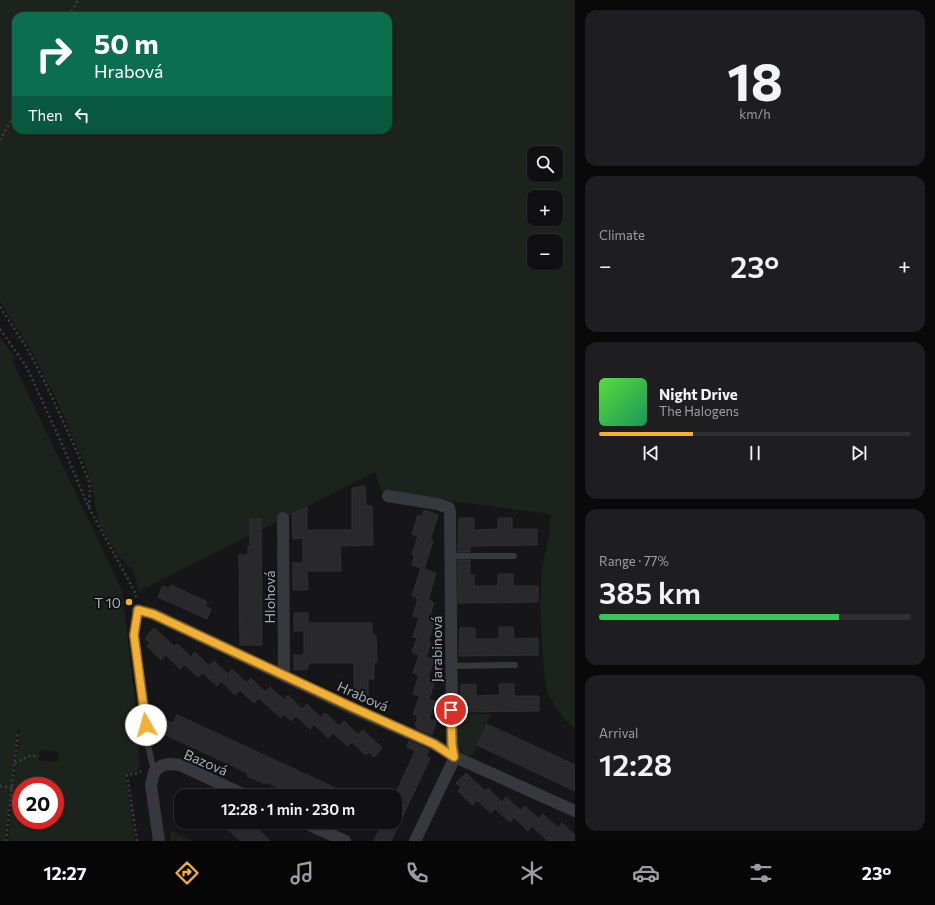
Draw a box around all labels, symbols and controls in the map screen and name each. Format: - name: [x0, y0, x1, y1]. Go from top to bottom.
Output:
- text: 50 m: [94, 26, 159, 60]
- icon: right: [28, 28, 80, 80]
- text: 18: [727, 48, 783, 112]
- text: Hrabová: [94, 60, 163, 82]
- icon: left: [71, 104, 93, 126]
- text: Then: [28, 106, 63, 124]
- text: km/h: [739, 106, 771, 122]
- map controls: [527, 146, 563, 270]
- button: search: [527, 146, 563, 182]
- button: +: [527, 190, 563, 226]
- text: Climate: [599, 227, 645, 243]
- button: −: [527, 234, 563, 270]
- text: 23°: [730, 247, 779, 284]
- text: −: [599, 252, 612, 279]
- text: +: [898, 252, 911, 279]
- text: Night Drive: [659, 385, 738, 403]
- text: The Halogens: [659, 403, 739, 419]
- icon: previous: [640, 442, 662, 464]
- icon: pause: [744, 442, 766, 464]
- icon: next: [848, 442, 870, 464]
- text: Range · 77%: [599, 553, 669, 569]
- street label: Hlohová: [261, 571, 278, 623]
- text: 385 km: [599, 573, 701, 610]
- place label: T 10: [94, 594, 121, 611]
- marker: T 10: [124, 597, 134, 607]
- street label: Jarabinová: [428, 616, 445, 682]
- street label: Hrabová: [335, 677, 391, 715]
- pin: [434, 693, 468, 727]
- icon: arrive: [440, 699, 462, 721]
- position arrow: [125, 704, 167, 746]
- text: Arrival: [599, 725, 638, 741]
- street label: Bazová: [182, 745, 230, 779]
- text: 12:28: [599, 745, 672, 782]
- speed limit sign: 20: [12, 777, 64, 829]
- text: 12:28 · 1 min · 230 m: [221, 800, 355, 818]
- icon: directions: [173, 859, 201, 887]
- icon: music: [288, 859, 316, 887]
- icon: phone: [403, 859, 431, 887]
- icon: climate: [518, 859, 546, 887]
- icon: car: [632, 859, 660, 887]
- icon: filters: [747, 859, 775, 887]
- text: 12:27: [43, 862, 87, 884]
- text: 23°: [862, 862, 892, 884]

